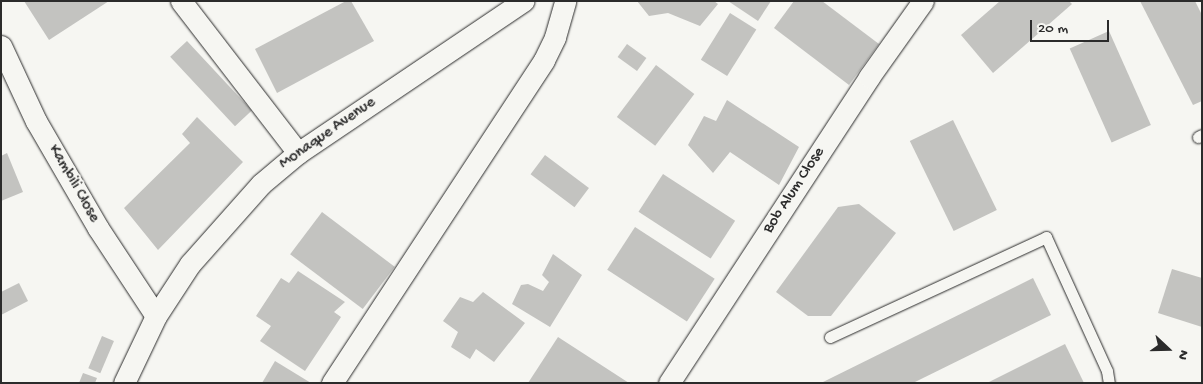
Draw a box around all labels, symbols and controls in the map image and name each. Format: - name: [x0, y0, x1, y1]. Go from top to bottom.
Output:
- scale bar: [1033, 10, 1112, 42]
- text: 20 m: [1038, 20, 1068, 38]
- street label: Monaque Avenue: [276, 94, 380, 174]
- street label: Kambili Close: [43, 142, 103, 226]
- street label: Bob Alum Close: [760, 144, 830, 238]
- north arrow: [1143, 324, 1193, 374]
- text: N: [1173, 347, 1192, 362]

